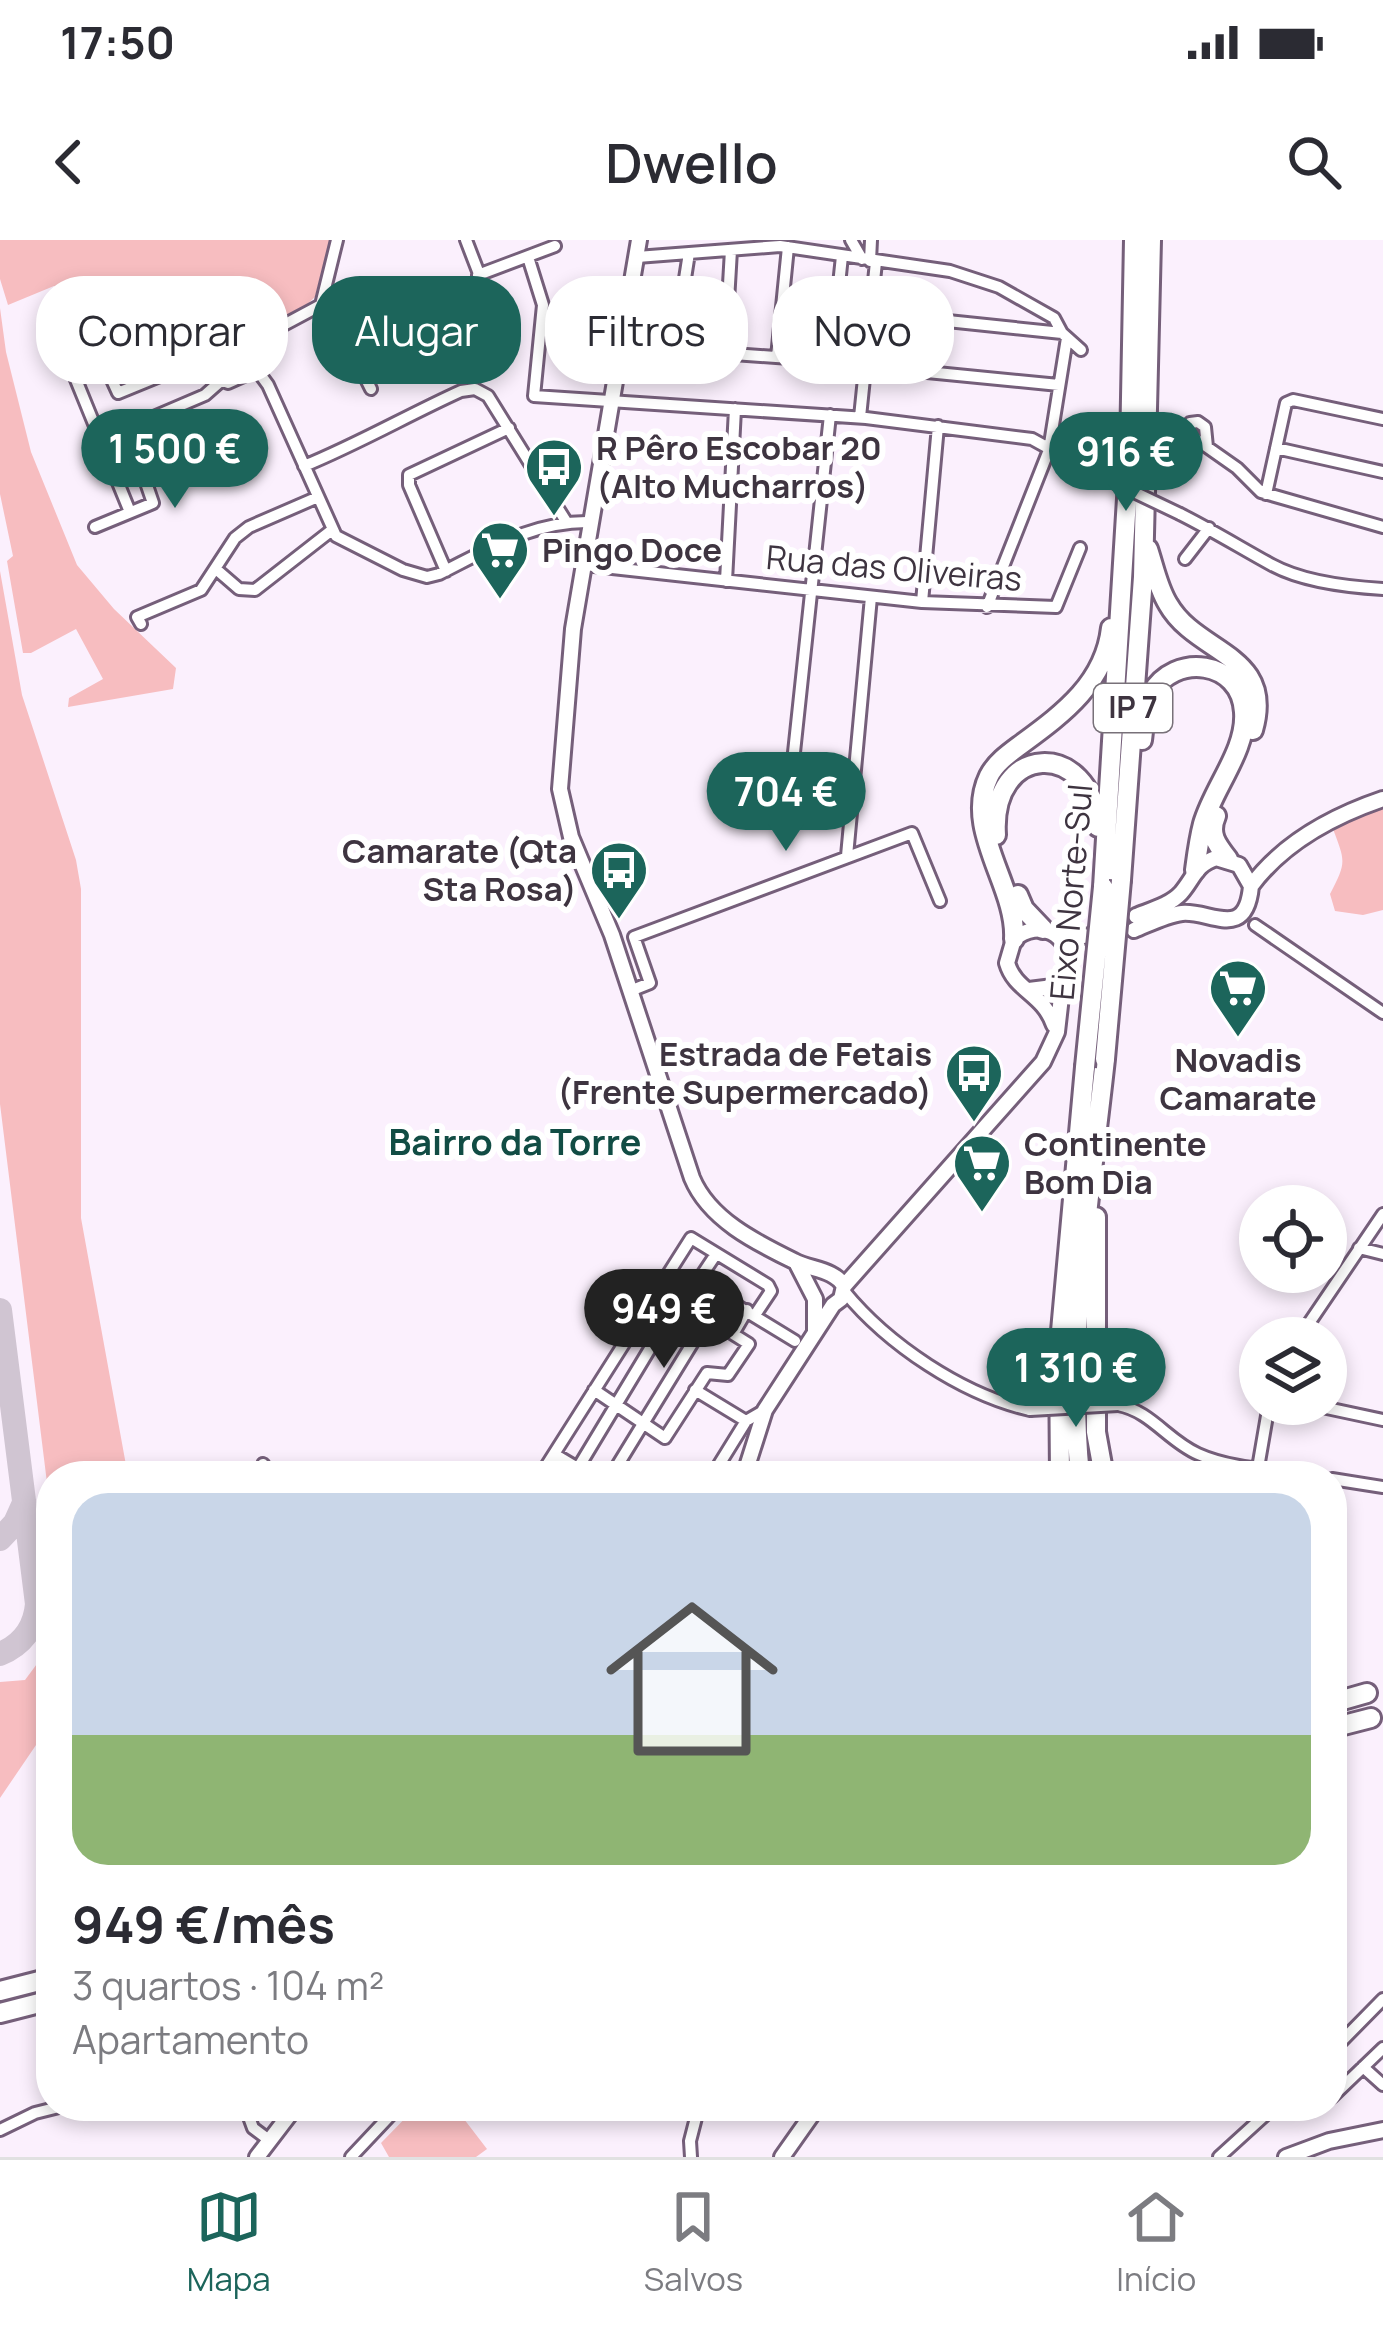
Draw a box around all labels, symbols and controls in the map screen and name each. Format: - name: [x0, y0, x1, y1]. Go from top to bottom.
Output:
- text: 17:50: [60, 11, 175, 73]
- text: Dwello: [605, 125, 778, 199]
- icon: back: [36, 129, 102, 195]
- icon: search: [1281, 129, 1347, 195]
- chip: Comprar: [36, 276, 288, 384]
- chip: Alugar: [312, 276, 521, 384]
- chip: Filtros: [545, 276, 748, 384]
- chip: Novo: [772, 276, 954, 384]
- pin: 1 500 €: [64, 409, 286, 511]
- pin: 916 €: [1042, 412, 1210, 514]
- text: 1 500 €: [108, 421, 242, 475]
- text: 916 €: [1076, 424, 1176, 478]
- place label: R Pêro Escobar 20 (Alto Mucharros): [596, 425, 882, 508]
- bus stop icon: R Pêro Escobar 20 (Alto Mucharros): [523, 436, 585, 518]
- supermarket icon: Pingo Doce: [469, 519, 531, 601]
- place label: Pingo Doce: [542, 527, 722, 572]
- street label: Rua das Oliveiras: [764, 534, 1024, 601]
- road number: IP 7: [1094, 684, 1172, 732]
- pin: 704 €: [702, 752, 870, 854]
- text: 704 €: [734, 764, 838, 818]
- street label: Eixo Norte-Sul: [1039, 782, 1102, 1002]
- place label: Camarate (Qta Sta Rosa): [342, 828, 577, 911]
- bus stop icon: Camarate (Qta Sta Rosa): [588, 839, 650, 921]
- supermarket icon: Novadis Camarate: [1207, 957, 1269, 1039]
- place label: Estrada de Fetais (Frente Supermercado): [557, 1031, 932, 1114]
- place label: Novadis Camarate: [1159, 1037, 1317, 1120]
- bus stop icon: Estrada de Fetais (Frente Supermercado): [943, 1042, 1005, 1124]
- district label: Bairro da Torre: [389, 1117, 641, 1166]
- place label: Continente Bom Dia: [1024, 1121, 1207, 1204]
- supermarket icon: Continente Bom Dia: [951, 1132, 1013, 1214]
- map controls: [1239, 1185, 1347, 1425]
- button: locate: [1239, 1185, 1347, 1293]
- pin: 949 €: [580, 1269, 748, 1371]
- text: 949 €: [611, 1281, 717, 1335]
- button: layers: [1239, 1317, 1347, 1425]
- pin: 1 310 €: [965, 1328, 1187, 1430]
- text: 1 310 €: [1014, 1340, 1138, 1394]
- icon: home: [584, 1571, 800, 1787]
- text: 949 €/mês: [72, 1889, 335, 1958]
- text: 3 quartos · 104 m²: [72, 1958, 384, 2012]
- text: Apartamento: [72, 2012, 309, 2066]
- tab: Mapa: [187, 2184, 271, 2301]
- tab: Salvos: [644, 2184, 743, 2301]
- tab: Início: [1116, 2184, 1196, 2301]

